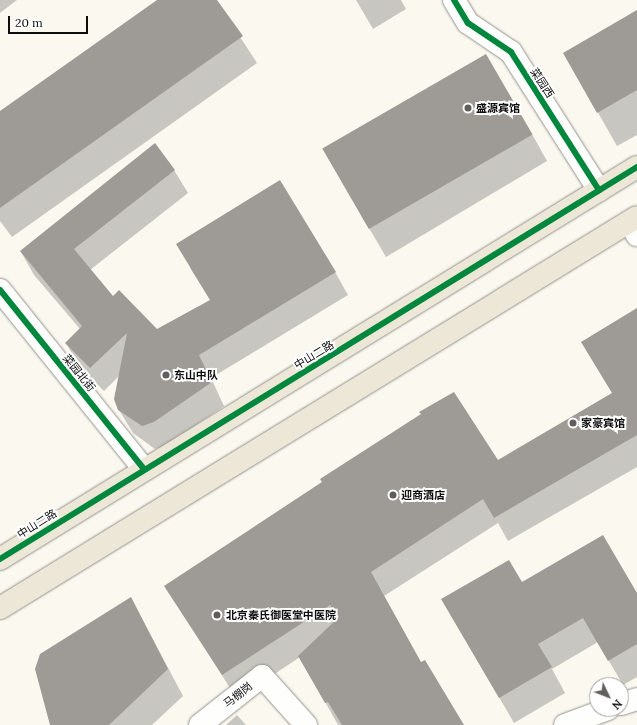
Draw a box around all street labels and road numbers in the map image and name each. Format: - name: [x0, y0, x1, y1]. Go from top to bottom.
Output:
- street label: 菜园西: [527, 66, 557, 100]
- street label: 中山二路: [292, 338, 336, 372]
- street label: 菜园北街: [60, 352, 98, 394]
- street label: 中山二路: [15, 507, 59, 541]
- street label: 马棚岗: [221, 680, 255, 710]

